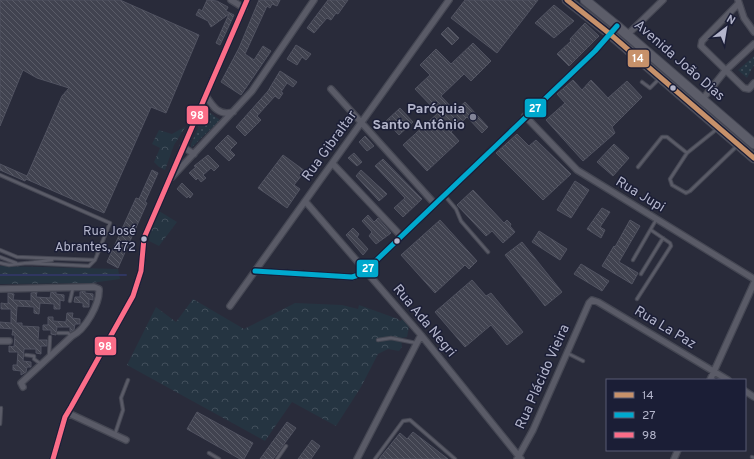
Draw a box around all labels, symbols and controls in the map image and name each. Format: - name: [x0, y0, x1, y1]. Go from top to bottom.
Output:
- north arrow: [706, 8, 746, 48]
- text: N: [724, 12, 738, 28]
- street label: Avenida João Dias: [630, 17, 728, 105]
- line badge: 14: [627, 49, 650, 68]
- text: 14: [632, 52, 644, 66]
- unlabelled marker: [668, 83, 678, 93]
- line badge: 27: [524, 98, 547, 118]
- place label: Paróquia Santo Antônio: [372, 101, 465, 134]
- text: 27: [529, 102, 541, 116]
- line badge: 98: [186, 105, 209, 125]
- street label: Rua Gibraltar: [299, 107, 362, 185]
- text: 98: [190, 109, 204, 123]
- marker: Paróquia Santo Antônio: [468, 112, 478, 122]
- street label: Rua Jupi: [612, 174, 668, 216]
- place label: Rua José Abrantes, 472: [55, 224, 136, 256]
- marker: Rua José Abrantes, 472: [139, 234, 149, 244]
- unlabelled marker: [392, 236, 402, 246]
- line badge: 27: [356, 259, 379, 278]
- text: 27: [362, 262, 374, 276]
- street label: Rua Ada Negri: [389, 281, 459, 361]
- street label: Rua La Paz: [631, 303, 699, 353]
- street label: Rua Plácido Vieira: [512, 322, 574, 432]
- line badge: 98: [94, 336, 117, 356]
- text: 98: [98, 340, 112, 354]
- legend: [606, 379, 746, 451]
- text: 14: [642, 388, 654, 404]
- text: 27: [642, 408, 656, 424]
- text: 98: [642, 428, 657, 444]

